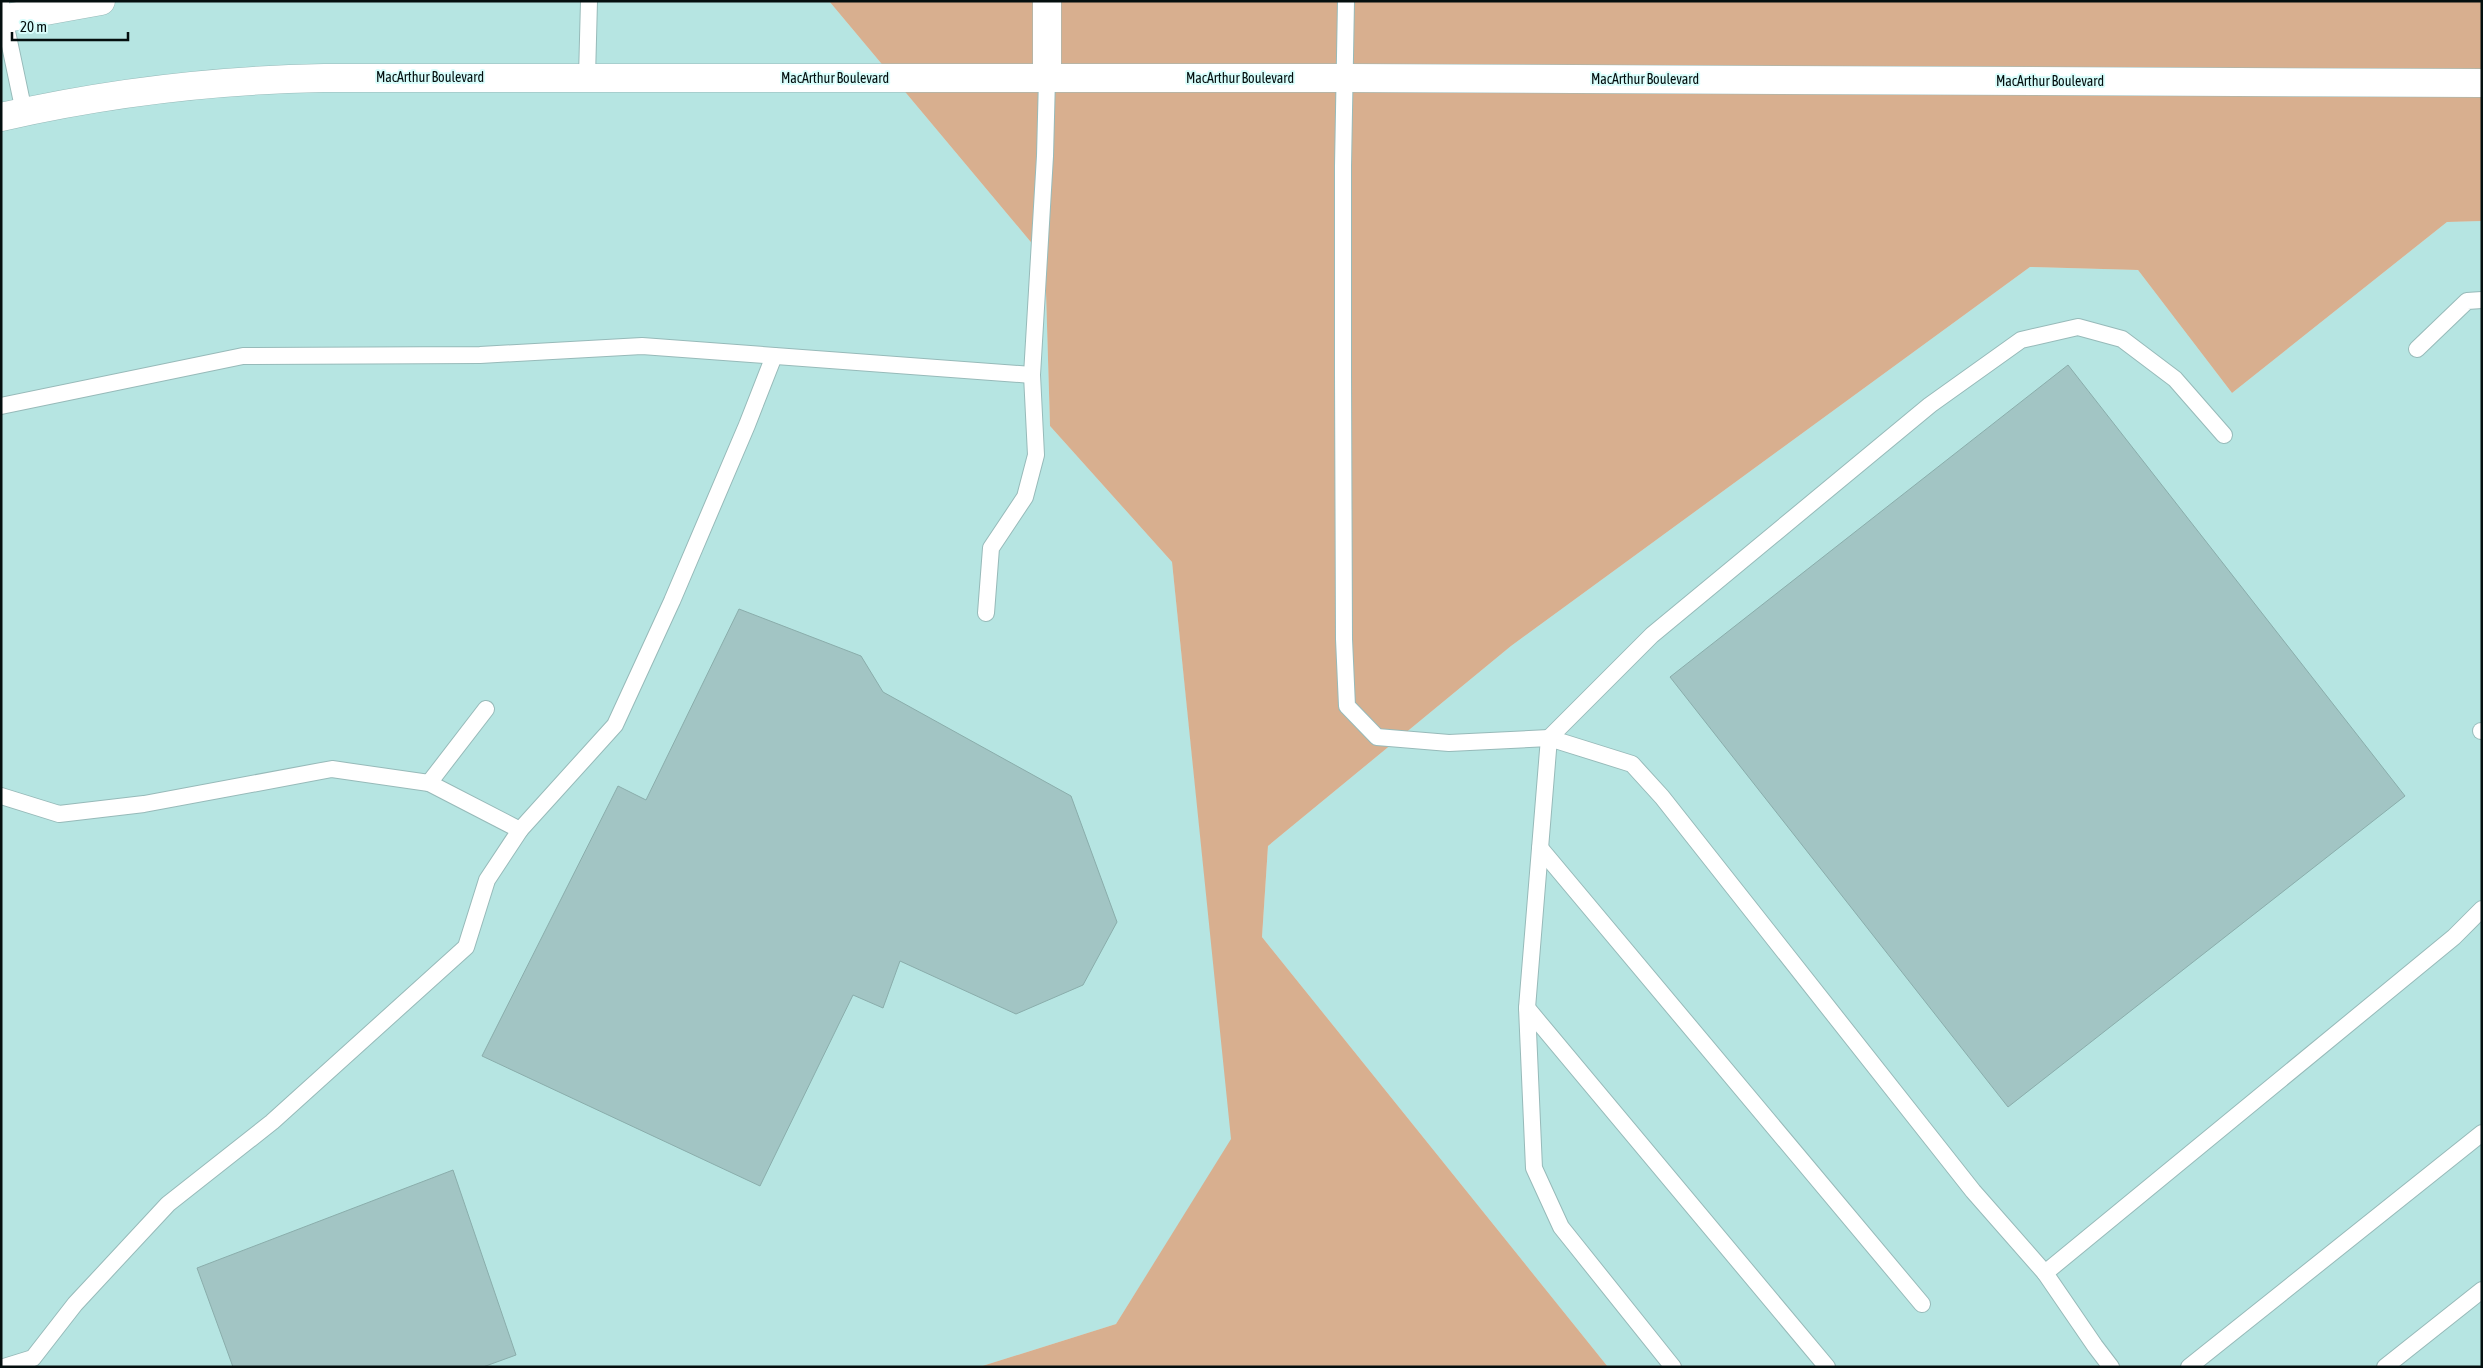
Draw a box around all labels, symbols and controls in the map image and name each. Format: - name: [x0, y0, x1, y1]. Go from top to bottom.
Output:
- scale bar: [12, 10, 129, 42]
- text: 20 m: [20, 18, 47, 35]
- street label: MacArthur Boulevard: [376, 69, 484, 85]
- street label: MacArthur Boulevard: [781, 70, 889, 86]
- street label: MacArthur Boulevard: [1186, 70, 1294, 86]
- street label: MacArthur Boulevard: [1591, 71, 1699, 87]
- street label: MacArthur Boulevard: [1996, 73, 2104, 89]

